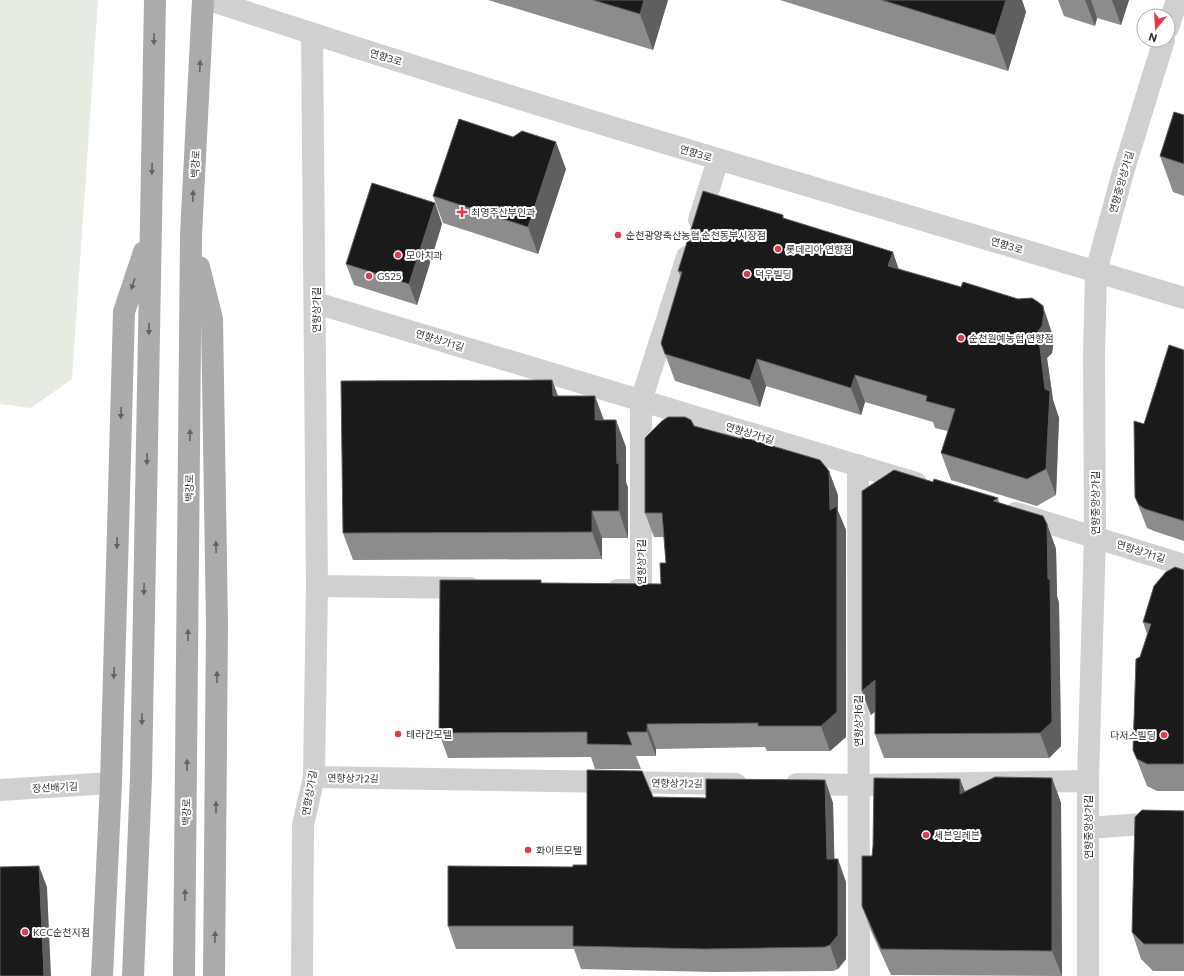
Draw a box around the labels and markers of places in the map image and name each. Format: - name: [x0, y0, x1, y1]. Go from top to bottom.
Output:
- marker: 최영주산부인과: [456, 206, 468, 218]
- place label: 최영주산부인과: [471, 206, 535, 218]
- place label: 순천광양축산농협 순천동부시장점: [626, 229, 766, 241]
- marker: 순천광양축산농협 순천동부시장점: [613, 230, 623, 240]
- place label: 롯데리아 연향점: [786, 243, 852, 255]
- marker: 롯데리아 연향점: [773, 244, 783, 254]
- place label: 모아치과: [406, 249, 443, 261]
- marker: 모아치과: [393, 250, 403, 260]
- place label: 덕우빌딩: [755, 268, 792, 280]
- marker: 덕우빌딩: [742, 269, 752, 279]
- place label: GS25: [377, 270, 402, 282]
- marker: GS25: [364, 271, 374, 281]
- place label: 순천원예농협 연향점: [969, 332, 1054, 344]
- marker: 순천원예농협 연향점: [956, 333, 966, 343]
- place label: 테라칸모텔: [406, 728, 452, 740]
- marker: 테라칸모텔: [393, 729, 403, 739]
- place label: 다저스빌딩: [1110, 729, 1156, 741]
- marker: 다저스빌딩: [1159, 730, 1169, 740]
- place label: 세븐일레븐: [934, 829, 980, 841]
- marker: 세븐일레븐: [921, 830, 931, 840]
- place label: 화이트모텔: [536, 844, 582, 856]
- marker: 화이트모텔: [523, 845, 533, 855]
- place label: KCC순천지점: [33, 926, 90, 938]
- marker: KCC순천지점: [20, 927, 30, 937]

